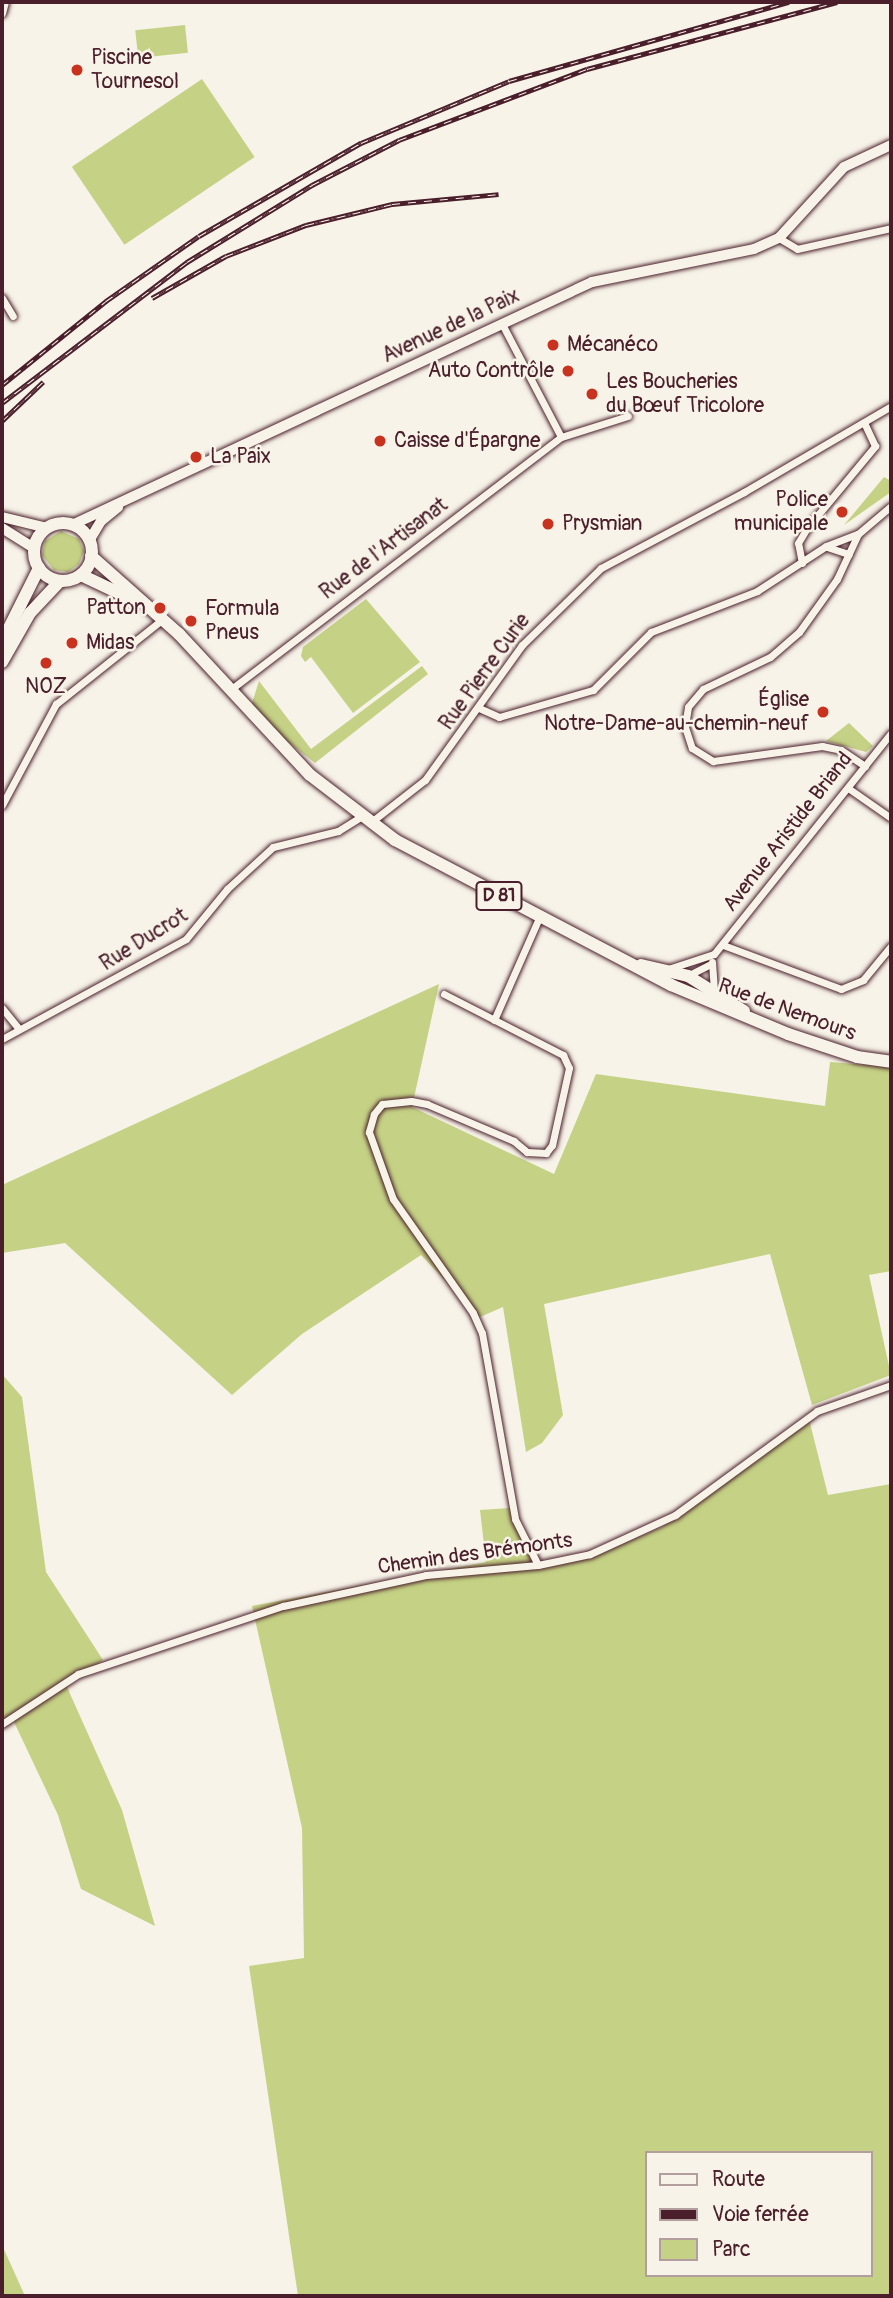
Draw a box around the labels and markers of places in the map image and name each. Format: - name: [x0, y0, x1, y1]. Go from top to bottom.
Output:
- place label: Piscine Tournesol: [91, 45, 179, 95]
- marker: Piscine Tournesol: [69, 62, 85, 78]
- place label: Mécanéco: [567, 332, 658, 358]
- marker: Mécanéco: [545, 337, 561, 353]
- place label: Auto Contrôle: [428, 358, 554, 384]
- marker: Auto Contrôle: [560, 363, 576, 379]
- place label: Les Boucheries du Bœuf Tricolore: [606, 369, 764, 419]
- marker: Les Boucheries du Bœuf Tricolore: [584, 386, 600, 402]
- place label: Caisse d'Épargne: [394, 428, 540, 454]
- marker: Caisse d'Épargne: [372, 433, 388, 449]
- place label: La Paix: [210, 444, 271, 470]
- marker: La Paix: [188, 449, 204, 465]
- place label: Police municipale: [734, 487, 828, 537]
- marker: Police municipale: [834, 504, 850, 520]
- place label: Prysmian: [562, 511, 642, 537]
- marker: Prysmian: [540, 516, 556, 532]
- place label: Patton: [86, 595, 146, 621]
- place label: Formula Pneus: [205, 596, 279, 646]
- marker: Patton: [152, 600, 168, 616]
- marker: Formula Pneus: [183, 613, 199, 629]
- place label: Midas: [86, 630, 134, 656]
- marker: Midas: [64, 635, 80, 651]
- marker: NOZ: [38, 655, 54, 671]
- place label: NOZ: [25, 674, 67, 700]
- place label: Église Notre-Dame-au-chemin-neuf: [544, 687, 809, 737]
- marker: Église Notre-Dame-au-chemin-neuf: [815, 704, 831, 720]

